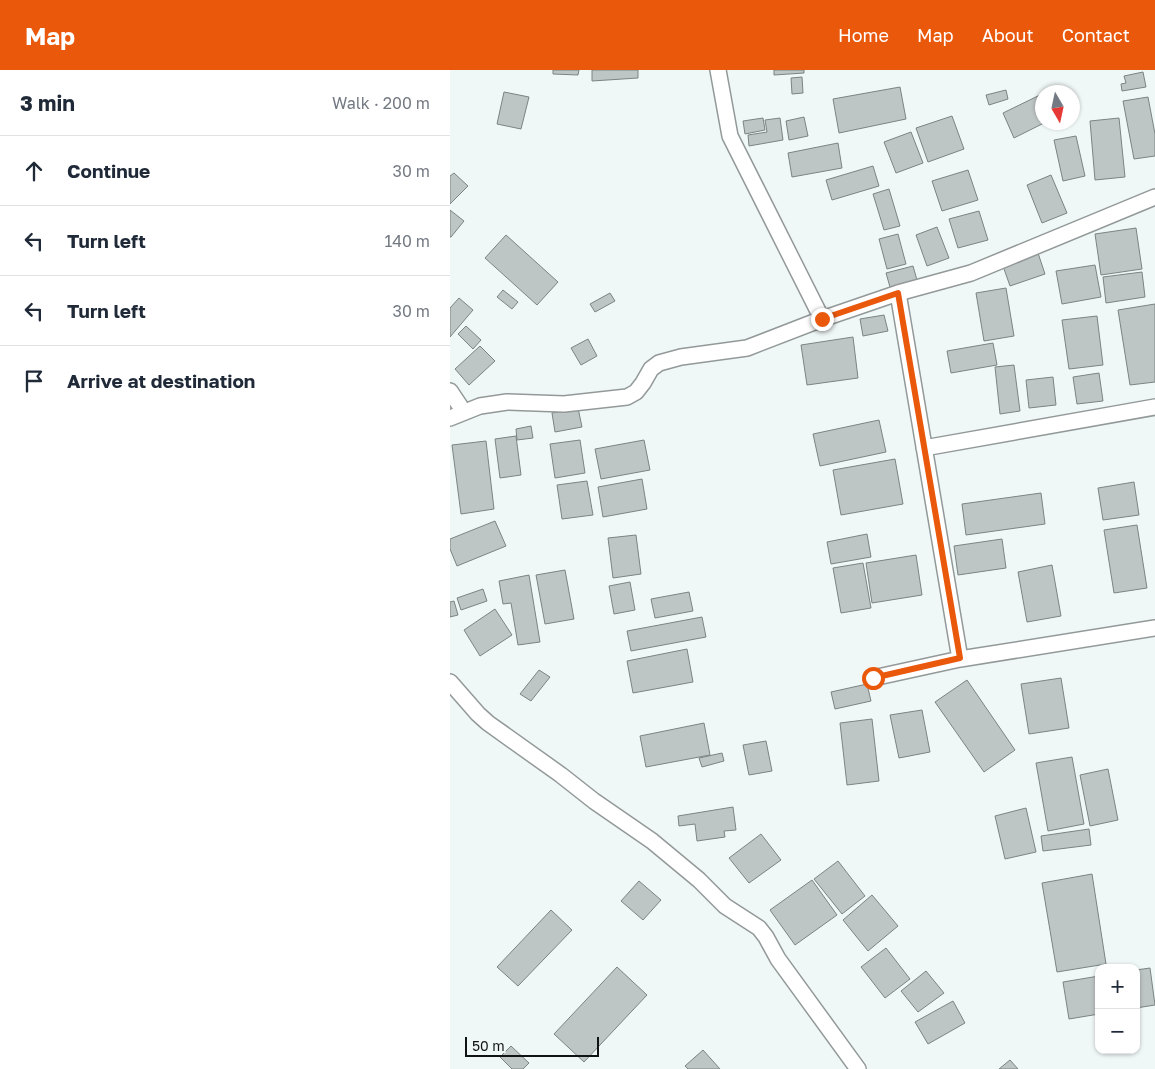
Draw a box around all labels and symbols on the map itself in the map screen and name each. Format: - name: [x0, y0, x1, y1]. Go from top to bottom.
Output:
- north arrow: [1035, 85, 1080, 130]
- route end: [811, 308, 834, 331]
- route start: [862, 667, 885, 690]
- scale bar: [465, 1034, 599, 1057]

